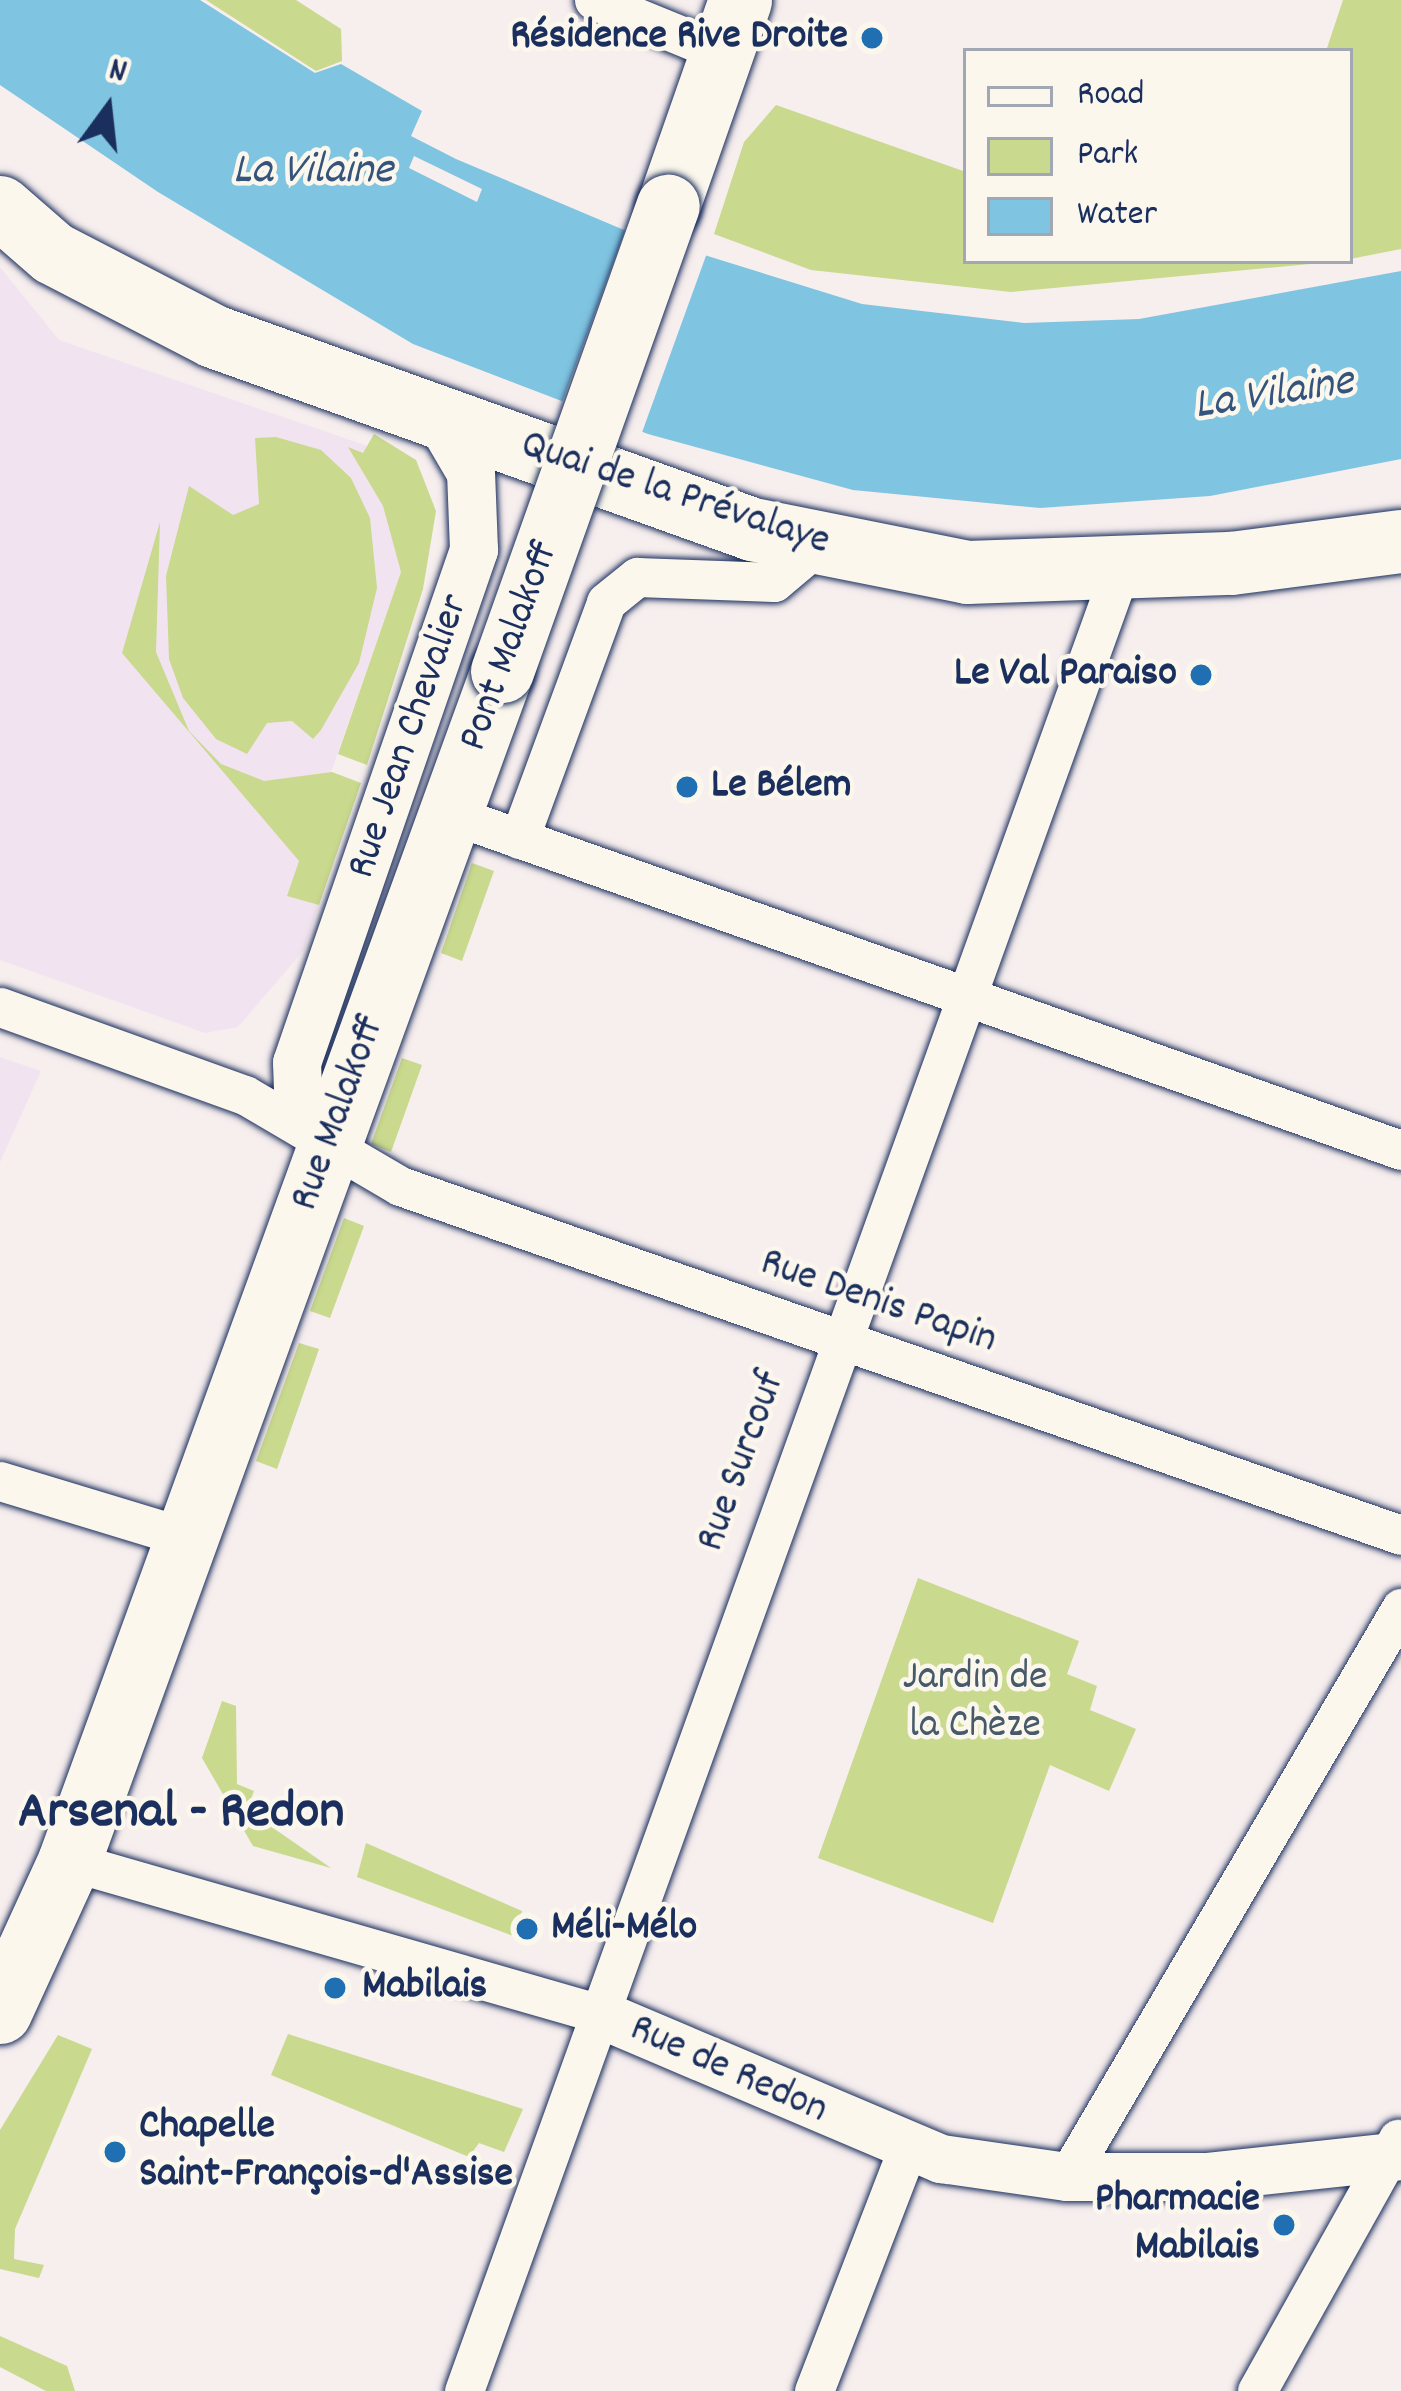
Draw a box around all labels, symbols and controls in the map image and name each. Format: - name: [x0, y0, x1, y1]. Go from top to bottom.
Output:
- place label: Résidence Rive Droite: [510, 13, 848, 63]
- marker: Résidence Rive Droite: [859, 25, 885, 51]
- north arrow: [48, 48, 168, 168]
- text: N: [103, 48, 131, 98]
- legend: [963, 48, 1353, 264]
- text: Road: [1077, 70, 1144, 122]
- text: Park: [1077, 130, 1138, 182]
- water label: La Vilaine: [233, 146, 393, 200]
- text: Water: [1077, 190, 1157, 242]
- water label: La Vilaine: [1191, 357, 1357, 435]
- street label: Quai de la Prévalaye: [514, 421, 836, 569]
- street label: Pont Malakoff: [450, 534, 572, 758]
- street label: Rue Jean Chevalier: [338, 589, 482, 885]
- place label: Le Val Paraiso: [954, 650, 1177, 700]
- marker: Le Val Paraiso: [1188, 662, 1214, 688]
- place label: Le Bélem: [711, 762, 852, 812]
- marker: Le Bélem: [674, 774, 700, 800]
- street label: Rue Malakoff: [281, 1008, 399, 1218]
- street label: Rue Denis Papin: [753, 1239, 1003, 1367]
- street label: Rue Surcouf: [687, 1365, 799, 1559]
- park label: Jardin de la Chèze: [902, 1654, 1048, 1752]
- district label: Arsenal - Redon: [18, 1783, 344, 1847]
- place label: Méli-Mélo: [551, 1904, 697, 1954]
- marker: Méli-Mélo: [514, 1916, 540, 1942]
- place label: Mabilais: [362, 1963, 487, 2013]
- marker: Mabilais: [319, 1972, 351, 2004]
- street label: Rue de Redon: [621, 2005, 835, 2137]
- place label: Chapelle Saint-François-d'Assise: [139, 2103, 513, 2202]
- marker: Chapelle Saint-François-d'Assise: [102, 2139, 128, 2165]
- place label: Pharmacie Mabilais: [1095, 2176, 1260, 2274]
- marker: Pharmacie Mabilais: [1271, 2212, 1297, 2238]

